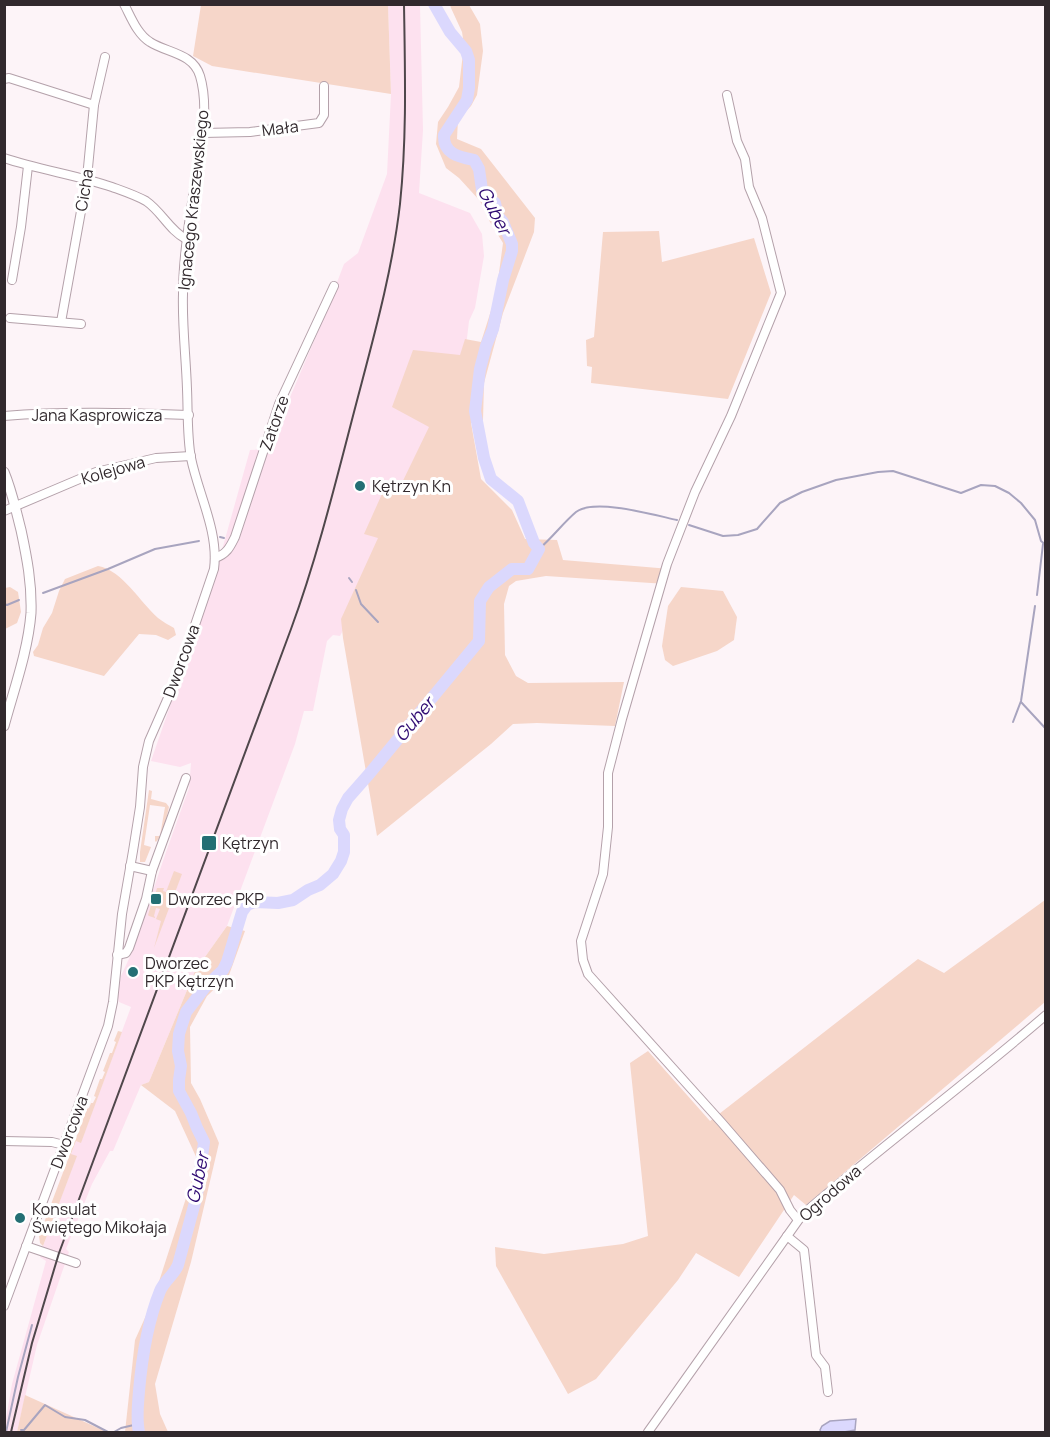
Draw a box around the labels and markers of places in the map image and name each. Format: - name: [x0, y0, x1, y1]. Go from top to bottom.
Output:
- place label: Kętrzyn Kn: [372, 475, 451, 497]
- marker: Kętrzyn Kn: [353, 479, 367, 493]
- place label: Kętrzyn: [222, 832, 279, 854]
- marker: Kętrzyn: [200, 834, 218, 852]
- place label: Dworzec PKP: [168, 888, 264, 910]
- marker: Dworzec PKP: [149, 892, 163, 906]
- place label: Dworzec PKP Kętrzyn: [145, 952, 234, 992]
- marker: Dworzec PKP Kętrzyn: [126, 965, 140, 979]
- place label: Konsulat Świętego Mikołaja: [32, 1198, 167, 1238]
- marker: Konsulat Świętego Mikołaja: [13, 1211, 27, 1225]

